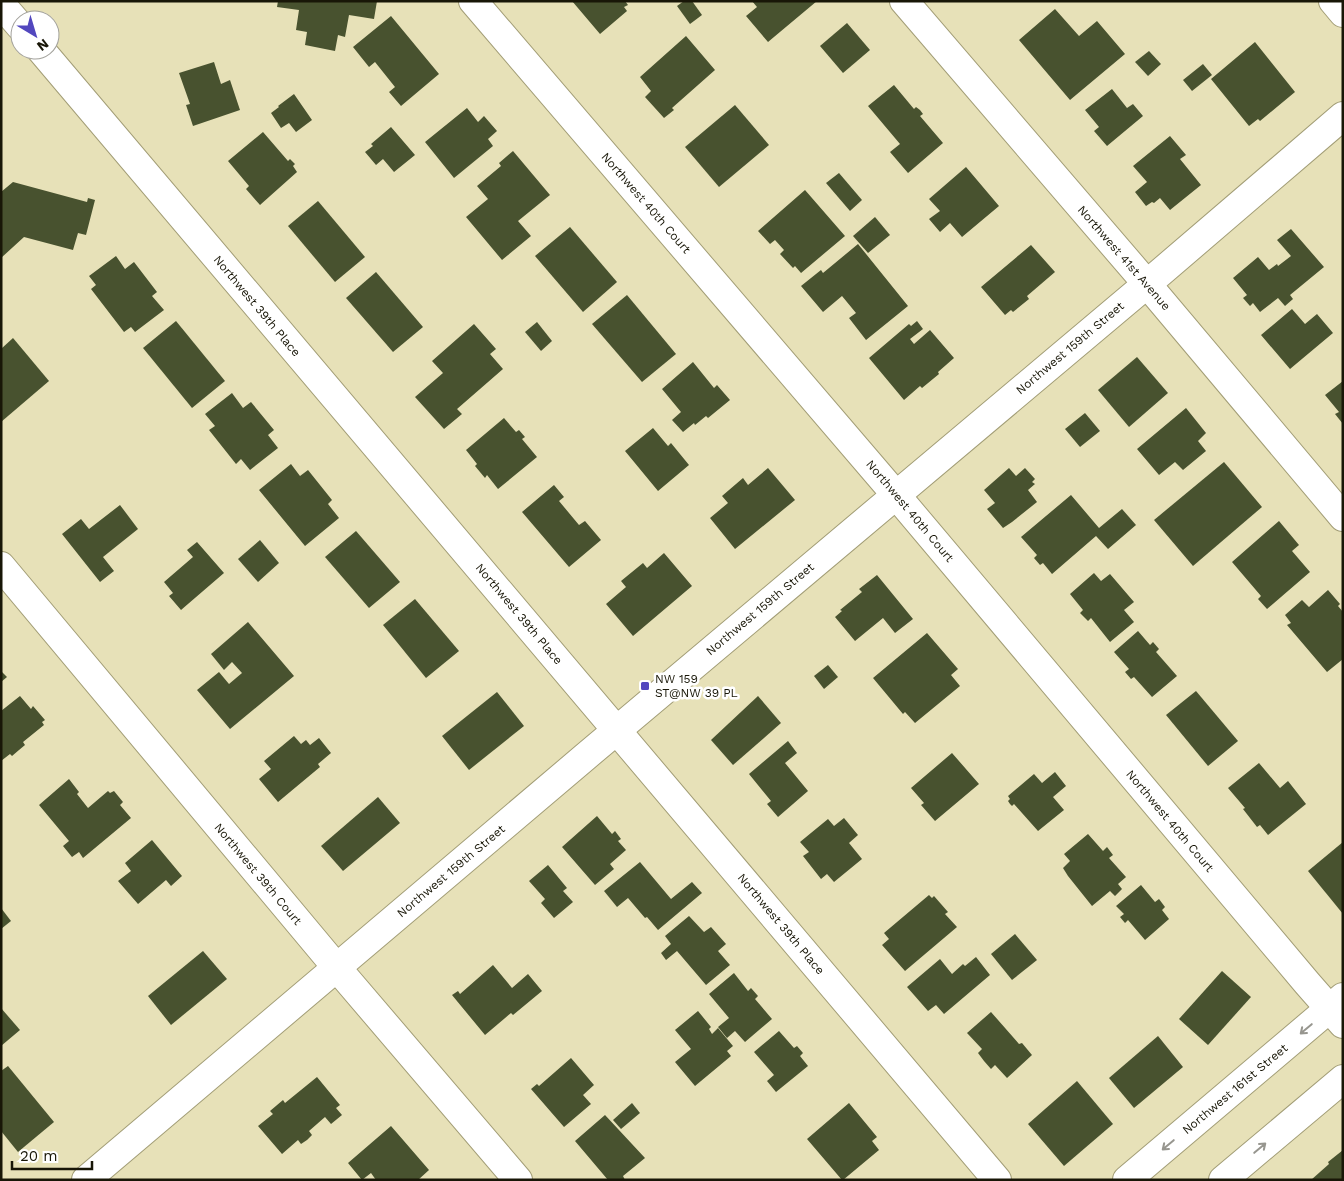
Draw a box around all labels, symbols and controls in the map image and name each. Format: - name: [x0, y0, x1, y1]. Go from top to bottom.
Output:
- north arrow: [10, 10, 60, 60]
- text: N: [34, 36, 52, 55]
- street label: Northwest 40th Court: [598, 150, 694, 256]
- street label: Northwest 41st Avenue: [1075, 203, 1173, 313]
- street label: Northwest 39th Place: [211, 253, 303, 359]
- street label: Northwest 159th Street: [1013, 299, 1127, 397]
- street label: Northwest 40th Court: [863, 457, 957, 565]
- street label: Northwest 159th Street: [703, 560, 817, 658]
- street label: Northwest 39th Place: [473, 561, 565, 667]
- place label: NW 159 ST@NW 39 PL: [655, 672, 738, 700]
- marker: NW 159 ST@NW 39 PL: [639, 680, 651, 692]
- street label: Northwest 40th Court: [1123, 767, 1217, 875]
- street label: Northwest 39th Court: [211, 820, 305, 928]
- street label: Northwest 159th Street: [394, 822, 508, 920]
- street label: Northwest 39th Place: [735, 871, 827, 977]
- one-way arrow: [1299, 1023, 1312, 1034]
- street label: Northwest 161st Street: [1180, 1041, 1290, 1137]
- scale bar: [12, 1138, 92, 1170]
- one-way arrow: [1162, 1139, 1175, 1150]
- one-way arrow: [1254, 1143, 1267, 1154]
- text: 20 m: [20, 1147, 58, 1165]

